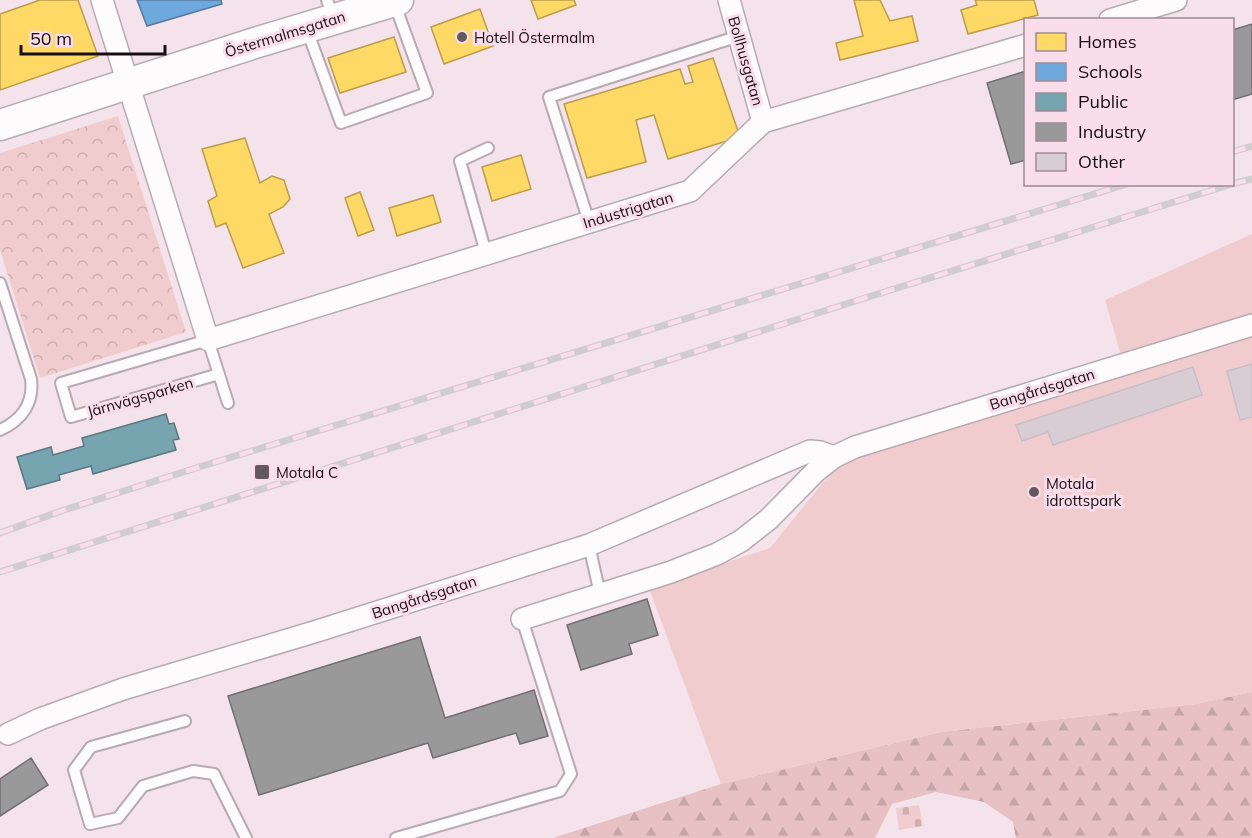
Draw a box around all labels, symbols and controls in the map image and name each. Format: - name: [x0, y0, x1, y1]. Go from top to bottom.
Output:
- street label: Östermalmsgatan: [222, 7, 348, 61]
- street label: Bollhusgatan: [724, 14, 768, 108]
- scale bar: [21, 18, 165, 56]
- legend: [1024, 18, 1234, 186]
- text: 50 m: [30, 27, 72, 50]
- place label: Hotell Östermalm: [474, 28, 595, 47]
- marker: Hotell Östermalm: [455, 30, 469, 44]
- text: Homes: [1078, 30, 1137, 53]
- text: Schools: [1078, 60, 1143, 83]
- text: Public: [1078, 90, 1128, 113]
- text: Industry: [1078, 120, 1147, 143]
- text: Other: [1078, 150, 1126, 173]
- street label: Industrigatan: [581, 187, 675, 233]
- street label: Bangårdsgatan: [987, 364, 1097, 414]
- street label: Järnvägsparken: [85, 373, 195, 421]
- marker: Motala C: [253, 463, 271, 481]
- place label: Motala C: [276, 463, 338, 482]
- place label: Motala idrottspark: [1046, 474, 1122, 510]
- marker: Motala idrottspark: [1027, 485, 1041, 499]
- street label: Bangårdsgatan: [369, 571, 479, 623]

